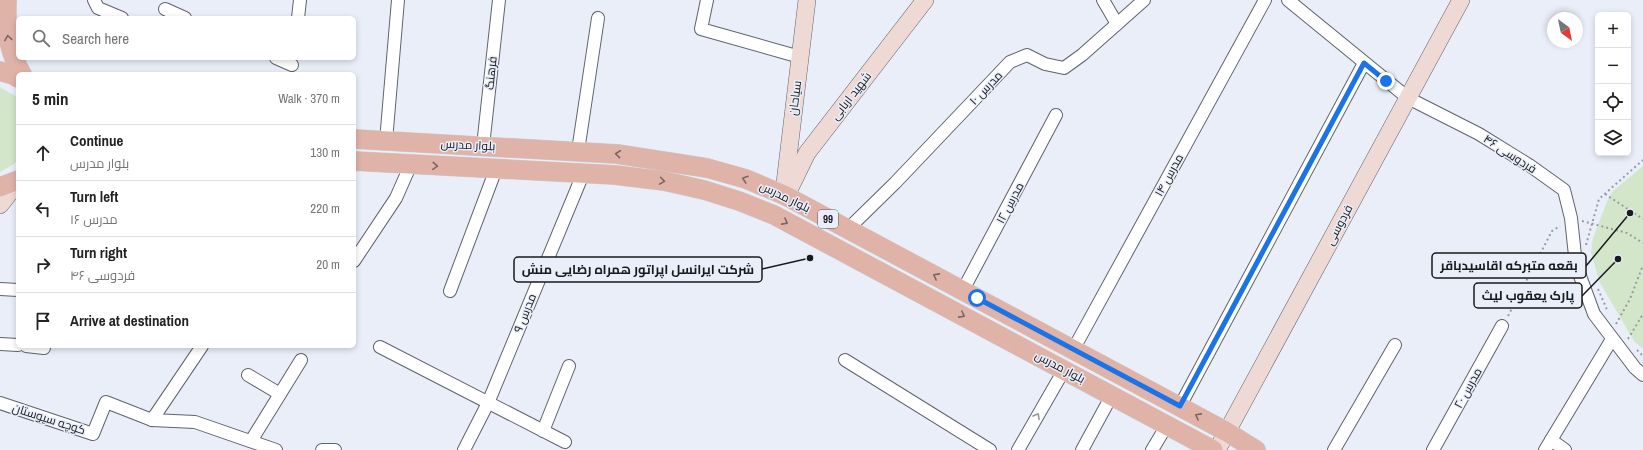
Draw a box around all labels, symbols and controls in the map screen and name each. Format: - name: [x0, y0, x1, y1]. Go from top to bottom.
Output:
- north arrow: [1547, 12, 1583, 48]
- map controls: [1595, 12, 1631, 156]
- button: +: [1595, 12, 1631, 48]
- search box: [16, 16, 356, 60]
- icon: search: [30, 27, 52, 49]
- text: Search here: [62, 28, 129, 49]
- one-way arrow: [4, 35, 13, 41]
- button: −: [1595, 48, 1631, 84]
- street label: فرهنگ: [481, 55, 501, 91]
- street label: شهید اربابی: [827, 68, 875, 124]
- street label: مدرس ۱۰: [966, 68, 1006, 108]
- route end: [1377, 72, 1395, 90]
- street label: سیاحان: [785, 79, 805, 116]
- button: locate: [1595, 84, 1631, 120]
- text: 5 min: [32, 87, 68, 110]
- text: Walk · 370 m: [278, 90, 340, 107]
- button: layers: [1595, 120, 1631, 156]
- text: Continue: [70, 130, 123, 151]
- street label: فردوسی ۴۶: [1480, 131, 1540, 177]
- street label: بلوار مدرس: [440, 136, 496, 154]
- icon: ahead: [32, 142, 54, 164]
- text: 130 m: [310, 144, 340, 161]
- one-way arrow: [615, 150, 621, 159]
- street label: مدرس ۱۴: [1151, 151, 1187, 199]
- text: بلوار مدرس: [70, 155, 129, 172]
- one-way arrow: [432, 161, 438, 170]
- one-way arrow: [742, 175, 749, 184]
- one-way arrow: [659, 176, 665, 185]
- street label: بلوار مدرس: [757, 178, 813, 216]
- street label: مدرس ۱۲: [992, 180, 1028, 226]
- text: Turn left: [70, 186, 118, 207]
- icon: left: [32, 198, 54, 220]
- text: 220 m: [310, 200, 340, 217]
- street label: فردوسی: [1322, 202, 1356, 248]
- road number: 99: [818, 210, 838, 228]
- text: مدرس ۱۶: [70, 211, 118, 228]
- one-way arrow: [781, 217, 788, 224]
- text: Turn right: [70, 242, 127, 263]
- callout: بقعه متبرکه اقاسیدباقر: [1432, 253, 1586, 278]
- icon: right: [32, 254, 54, 276]
- text: 20 m: [316, 256, 340, 273]
- callout: شرکت ایرانسل اپراتور همراه رضایی منش: [514, 257, 762, 282]
- text: بقعه متبرکه اقاسیدباقر: [1439, 257, 1578, 274]
- text: شرکت ایرانسل اپراتور همراه رضایی منش: [522, 261, 754, 279]
- text: فردوسی ۴۶: [70, 267, 135, 284]
- one-way arrow: [932, 273, 940, 281]
- callout: پارک یعقوب لیث: [1474, 283, 1582, 308]
- text: پارک یعقوب لیث: [1482, 287, 1575, 305]
- route start: [968, 289, 986, 307]
- street label: مدرس ۹: [510, 291, 540, 335]
- icon: arrive: [32, 310, 54, 332]
- text: Arrive at destination: [70, 310, 189, 331]
- one-way arrow: [958, 310, 965, 318]
- street label: بلوار مدرس: [1032, 347, 1088, 387]
- street label: مدرس ۲۰: [1450, 365, 1486, 411]
- street label: کوچه سیوستان: [10, 400, 88, 439]
- one-way arrow: [1033, 413, 1040, 420]
- one-way arrow: [1195, 414, 1203, 421]

